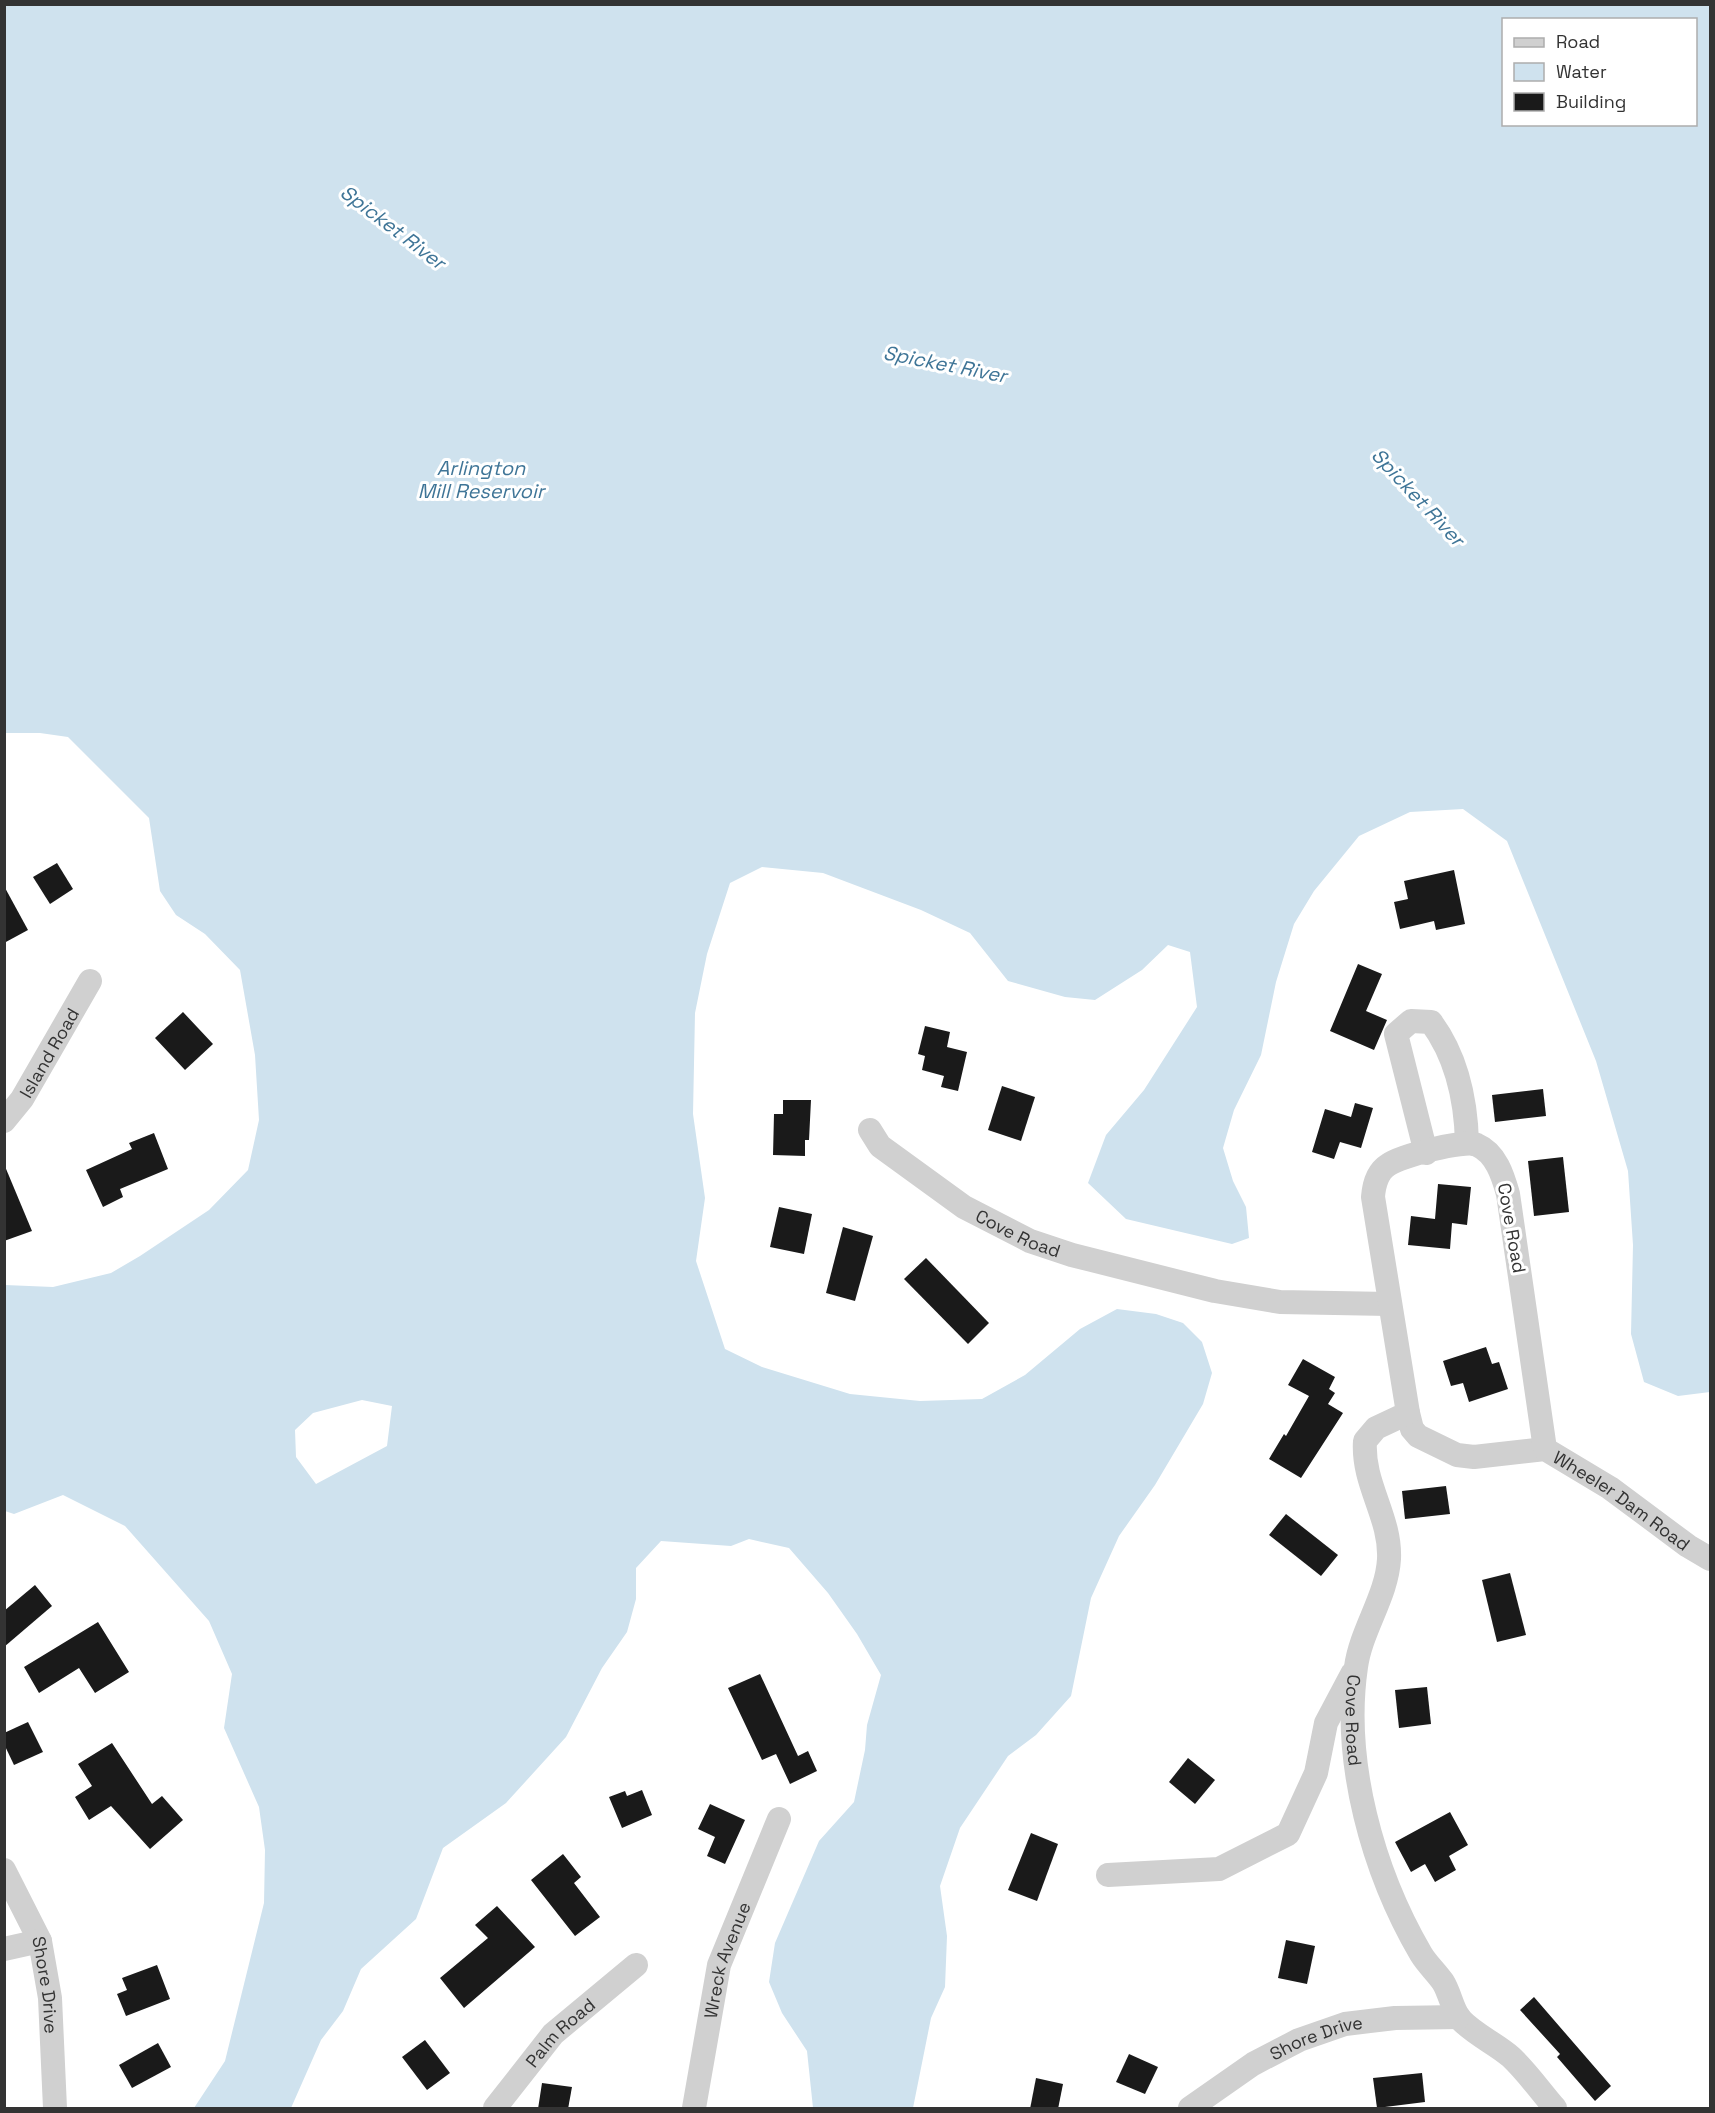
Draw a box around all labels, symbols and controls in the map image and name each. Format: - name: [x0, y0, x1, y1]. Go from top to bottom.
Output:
- legend: [1502, 18, 1697, 126]
- text: Road: [1556, 30, 1600, 53]
- text: Water: [1556, 60, 1607, 83]
- text: Building: [1556, 90, 1626, 113]
- water label: Spicket River: [335, 179, 453, 277]
- water label: Spicket River: [881, 339, 1011, 389]
- water label: Spicket River: [1366, 442, 1472, 553]
- water label: Arlington Mill Reservoir: [418, 455, 547, 504]
- street label: Island Road: [14, 1003, 84, 1102]
- street label: Cove Road: [1493, 1181, 1531, 1275]
- street label: Cove Road: [972, 1204, 1064, 1262]
- street label: Wheeler Dam Road: [1549, 1445, 1695, 1555]
- street label: Cove Road: [1341, 1674, 1367, 1767]
- street label: Wreck Avenue: [698, 1898, 755, 2020]
- street label: Shore Drive: [28, 1934, 63, 2034]
- street label: Palm Road: [520, 1993, 599, 2072]
- street label: Shore Drive: [1265, 2010, 1364, 2065]

